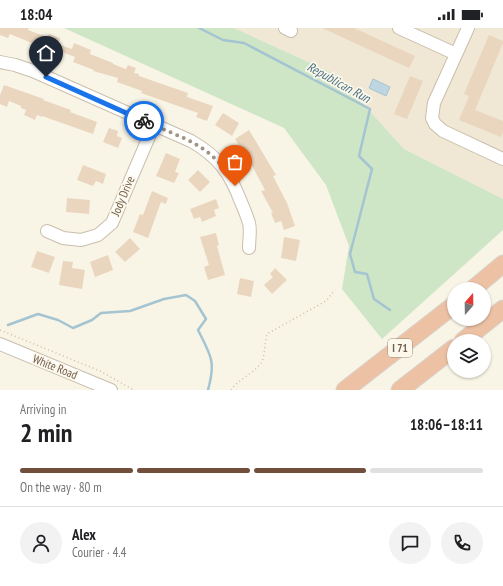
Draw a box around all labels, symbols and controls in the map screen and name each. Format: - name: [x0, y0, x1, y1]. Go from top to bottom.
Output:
- text: 18:04: [20, 5, 52, 24]
- pin: [29, 36, 63, 77]
- icon: home: [35, 42, 57, 64]
- water label: Republican Run: [304, 58, 375, 107]
- courier: [124, 101, 164, 141]
- icon: bike: [133, 110, 155, 132]
- pin: [218, 145, 252, 186]
- icon: bag: [224, 151, 246, 173]
- street label: Jody Drive: [107, 174, 138, 219]
- north arrow: [447, 282, 491, 326]
- map controls: [447, 282, 491, 378]
- button: layers: [447, 334, 491, 378]
- road number: I 71: [388, 339, 412, 357]
- street label: White Road: [31, 351, 80, 382]
- text: Arriving in: [20, 401, 67, 418]
- text: 18:06–18:11: [410, 415, 483, 434]
- text: 2 min: [20, 416, 73, 449]
- text: On the way · 80 m: [20, 479, 102, 496]
- button: person: [20, 522, 62, 564]
- button: chat: [389, 522, 431, 564]
- button: phone: [441, 522, 483, 564]
- text: Alex: [72, 525, 96, 544]
- text: Courier · 4.4: [72, 544, 126, 561]

